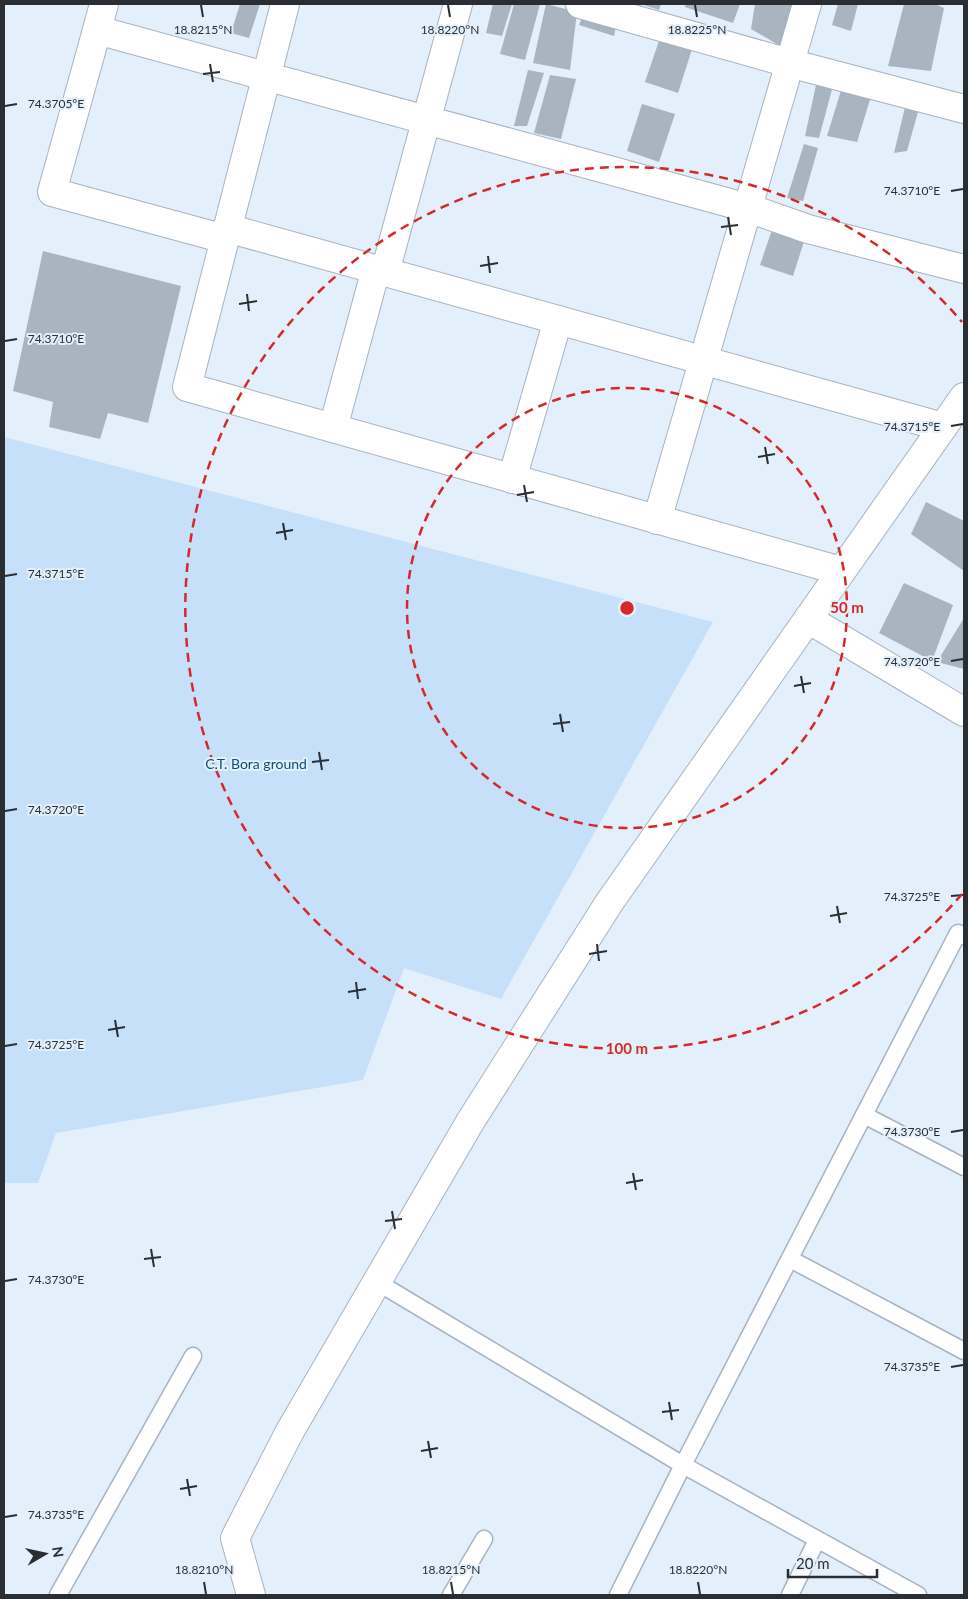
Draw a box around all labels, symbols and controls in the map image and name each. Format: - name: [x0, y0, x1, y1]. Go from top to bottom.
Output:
- text: 18.8215°N: [174, 22, 232, 37]
- text: 18.8220°N: [421, 22, 479, 37]
- text: 18.8225°N: [668, 22, 726, 37]
- text: 74.3705°E: [28, 96, 84, 111]
- text: 74.3710°E: [884, 183, 940, 198]
- text: 74.3710°E: [28, 331, 84, 346]
- text: 74.3715°E: [884, 419, 940, 434]
- text: 74.3715°E: [28, 566, 84, 581]
- text: 50 m: [830, 598, 864, 616]
- centre of rings: [618, 599, 636, 617]
- text: 74.3720°E: [884, 654, 940, 669]
- park label: C.T. Bora ground: [205, 755, 307, 772]
- text: 74.3720°E: [28, 802, 84, 817]
- text: 74.3725°E: [884, 889, 940, 904]
- text: 74.3725°E: [28, 1037, 84, 1052]
- text: 100 m: [606, 1039, 648, 1057]
- text: 74.3730°E: [884, 1124, 940, 1139]
- text: 74.3730°E: [28, 1272, 84, 1287]
- text: 74.3735°E: [884, 1359, 940, 1374]
- text: 74.3735°E: [28, 1507, 84, 1522]
- north arrow: [20, 1529, 70, 1579]
- text: N: [49, 1545, 68, 1559]
- scale bar: [788, 1546, 877, 1578]
- text: 20 m: [796, 1554, 830, 1572]
- text: 18.8210°N: [175, 1562, 233, 1577]
- text: 18.8215°N: [422, 1562, 480, 1577]
- text: 18.8220°N: [669, 1562, 727, 1577]

